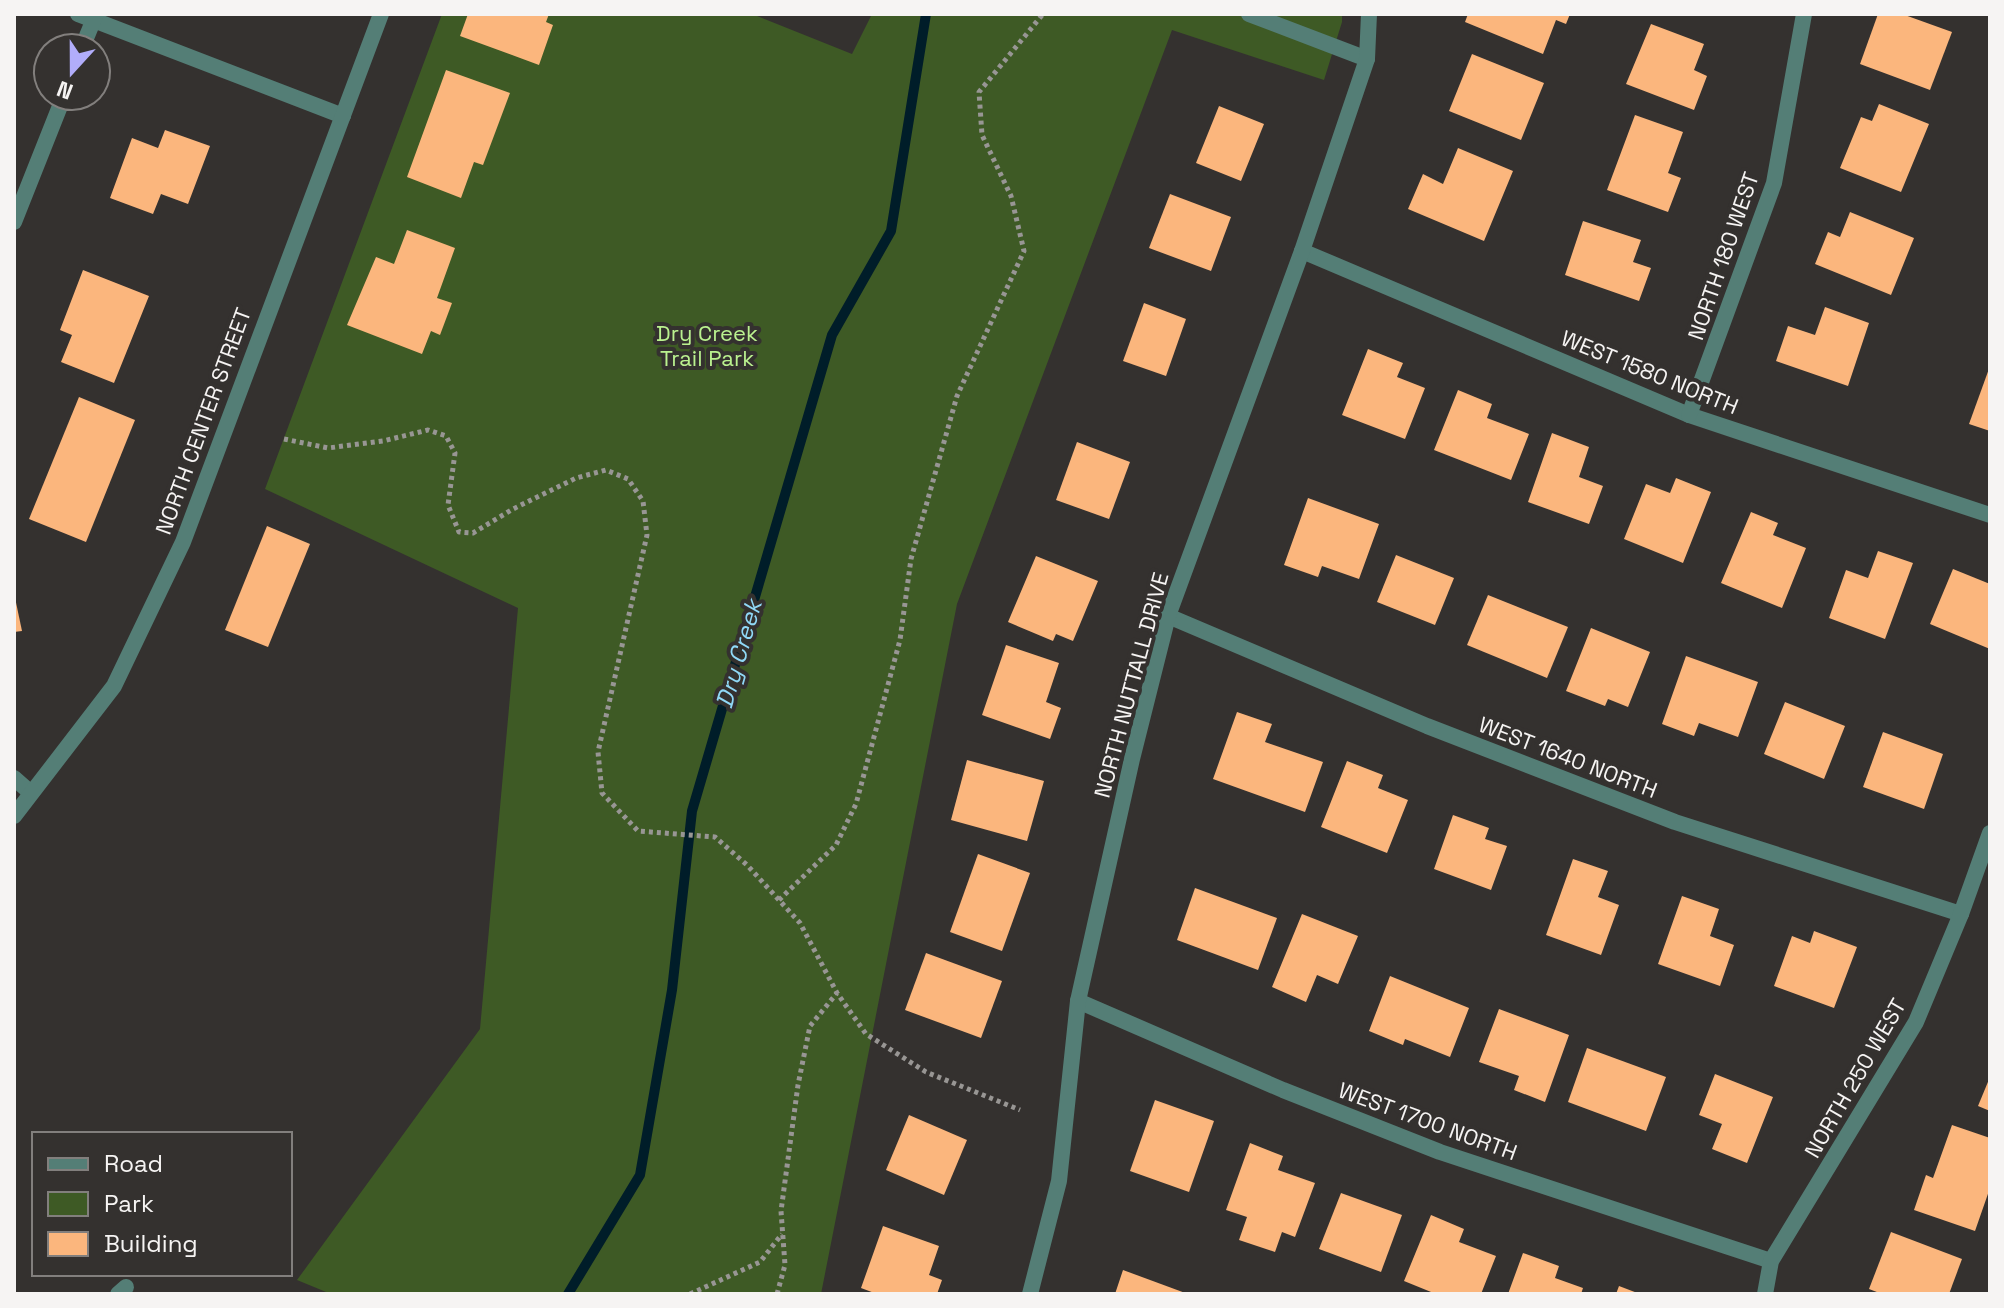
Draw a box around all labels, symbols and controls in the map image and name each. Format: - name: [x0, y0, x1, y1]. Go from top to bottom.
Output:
- north arrow: [32, 32, 112, 112]
- text: N: [53, 75, 77, 106]
- street label: NORTH 180 WEST: [1681, 168, 1765, 344]
- street label: NORTH CENTER STREET: [149, 304, 257, 538]
- park label: Dry Creek Trail Park: [656, 319, 758, 372]
- street label: WEST 1580 NORTH: [1557, 324, 1743, 420]
- street label: NORTH NUTTALL DRIVE: [1087, 569, 1175, 801]
- water label: Dry Creek: [708, 593, 770, 712]
- street label: WEST 1640 NORTH: [1475, 710, 1661, 804]
- street label: NORTH 250 WEST: [1798, 993, 1912, 1163]
- street label: WEST 1700 NORTH: [1335, 1076, 1521, 1166]
- legend: [32, 1132, 292, 1276]
- text: Road: [104, 1148, 163, 1179]
- text: Park: [104, 1188, 154, 1219]
- text: Building: [104, 1228, 198, 1259]

